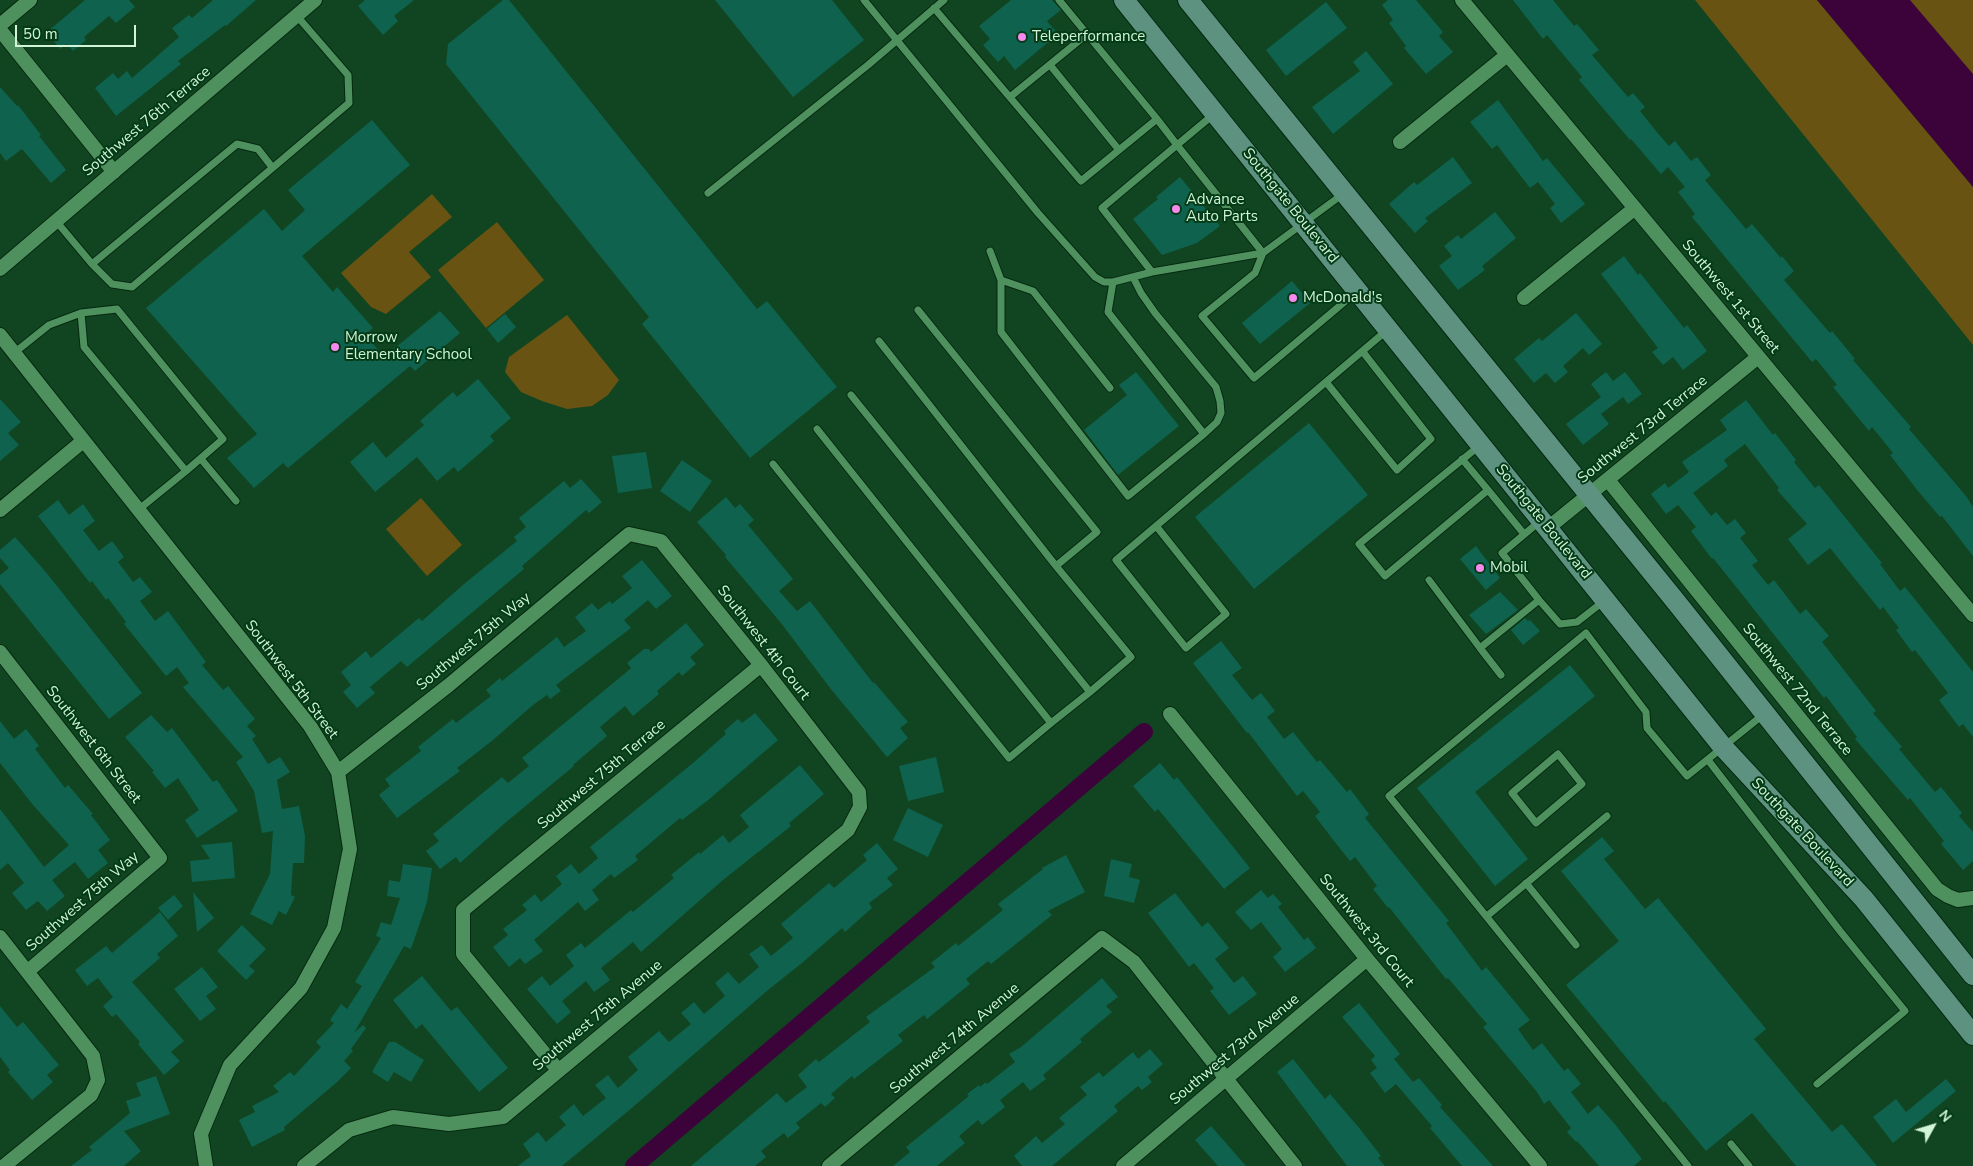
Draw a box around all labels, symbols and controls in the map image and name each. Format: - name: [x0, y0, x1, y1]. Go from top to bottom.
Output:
- scale bar: [18, 15, 139, 47]
- text: 50 m: [23, 24, 58, 44]
- place label: Teleperformance: [1032, 28, 1145, 46]
- marker: Teleperformance: [1016, 31, 1028, 43]
- street label: Southwest 76th Terrace: [79, 63, 215, 181]
- street label: Southgate Boulevard: [1238, 145, 1342, 267]
- place label: Advance Auto Parts: [1186, 191, 1258, 226]
- marker: Advance Auto Parts: [1170, 203, 1182, 215]
- street label: Southwest 1st Street: [1677, 237, 1783, 357]
- place label: McDonald's: [1303, 289, 1382, 307]
- marker: McDonald's: [1287, 292, 1299, 304]
- place label: Morrow Elementary School: [345, 329, 472, 364]
- marker: Morrow Elementary School: [329, 341, 341, 353]
- street label: Southwest 73rd Terrace: [1575, 372, 1711, 488]
- street label: Southgate Boulevard: [1491, 461, 1595, 583]
- place label: Mobil: [1490, 559, 1528, 577]
- marker: Mobil: [1474, 562, 1486, 574]
- street label: Southwest 4th Court: [713, 582, 813, 704]
- street label: Southwest 75th Way: [413, 589, 535, 695]
- street label: Southwest 5th Street: [240, 617, 342, 743]
- street label: Southwest 72nd Terrace: [1738, 620, 1856, 760]
- street label: Southwest 6th Street: [42, 683, 144, 807]
- street label: Southwest 75th Terrace: [534, 716, 670, 834]
- street label: Southgate Boulevard: [1747, 775, 1857, 891]
- street label: Southwest 75th Way: [23, 848, 143, 956]
- street label: Southwest 3rd Court: [1315, 871, 1417, 991]
- street label: Southwest 75th Avenue: [530, 957, 666, 1075]
- street label: Southwest 74th Avenue: [887, 980, 1023, 1098]
- street label: Southwest 73rd Avenue: [1167, 991, 1303, 1109]
- north arrow: [1908, 1101, 1958, 1151]
- text: N: [1934, 1106, 1956, 1126]

